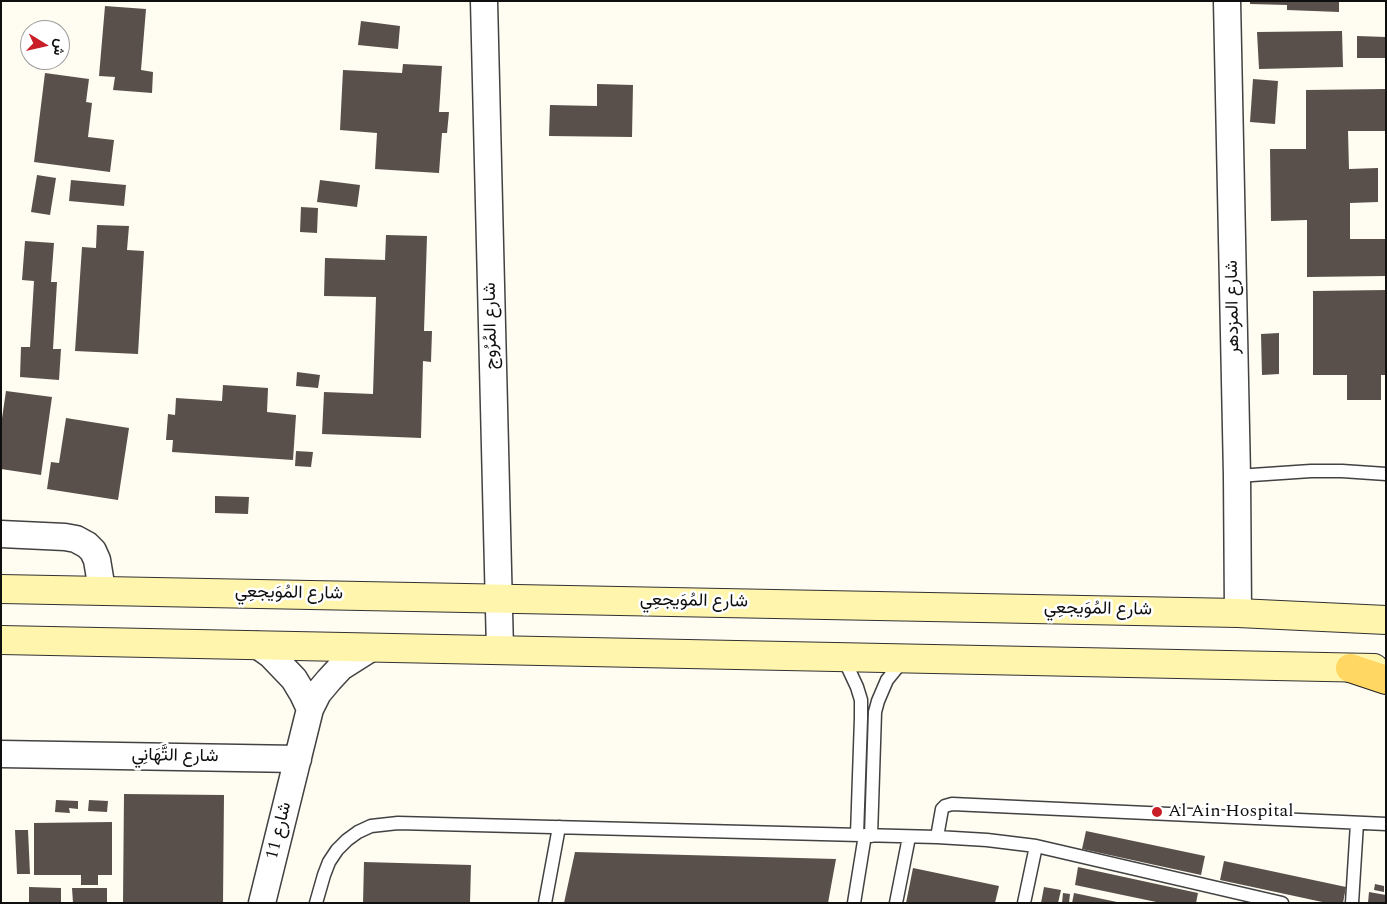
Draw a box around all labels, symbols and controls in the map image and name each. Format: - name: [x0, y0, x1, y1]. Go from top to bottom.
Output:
- north arrow: [20, 20, 70, 70]
- text: ش: [48, 37, 71, 57]
- street label: شارع المزدهر: [1222, 260, 1246, 354]
- street label: شارع المُرُوج: [480, 282, 504, 370]
- street label: شارع المُوَيجعِي: [235, 582, 343, 606]
- street label: شارع المُوَيجعِي: [640, 590, 748, 614]
- street label: شارع المُوَيجعِي: [1044, 598, 1152, 622]
- street label: شارع التَّهَانِي: [131, 745, 219, 769]
- street label: شارع 11: [262, 800, 298, 862]
- place label: Al Ain Hospital: [1168, 801, 1294, 823]
- marker: Al Ain Hospital: [1150, 805, 1164, 819]

